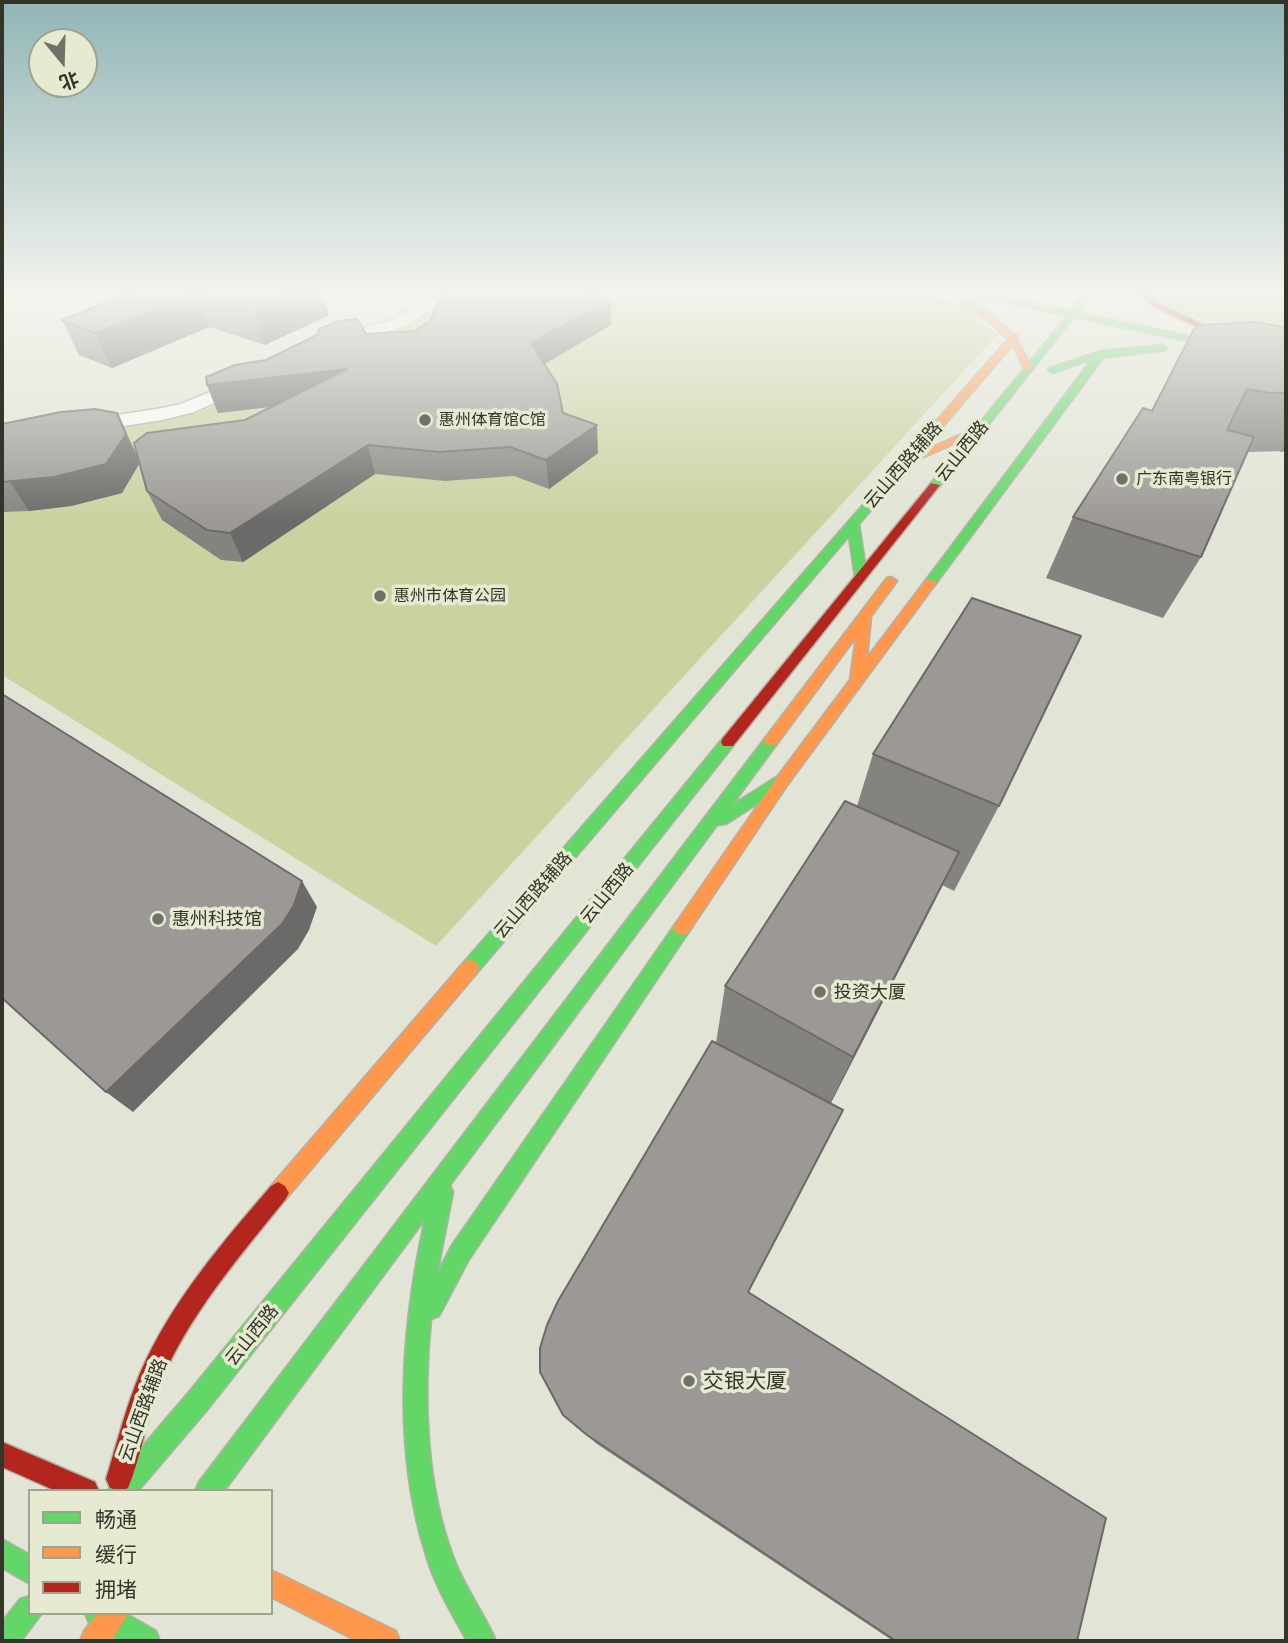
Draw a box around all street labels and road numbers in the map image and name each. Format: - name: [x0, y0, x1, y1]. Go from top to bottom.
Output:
- street label: 云山西路: [931, 416, 993, 486]
- street label: 云山西路辅路: [859, 417, 947, 513]
- street label: 云山西路辅路: [489, 847, 577, 943]
- street label: 云山西路: [576, 858, 638, 928]
- street label: 云山西路: [221, 1300, 283, 1370]
- street label: 云山西路辅路: [114, 1356, 172, 1464]

